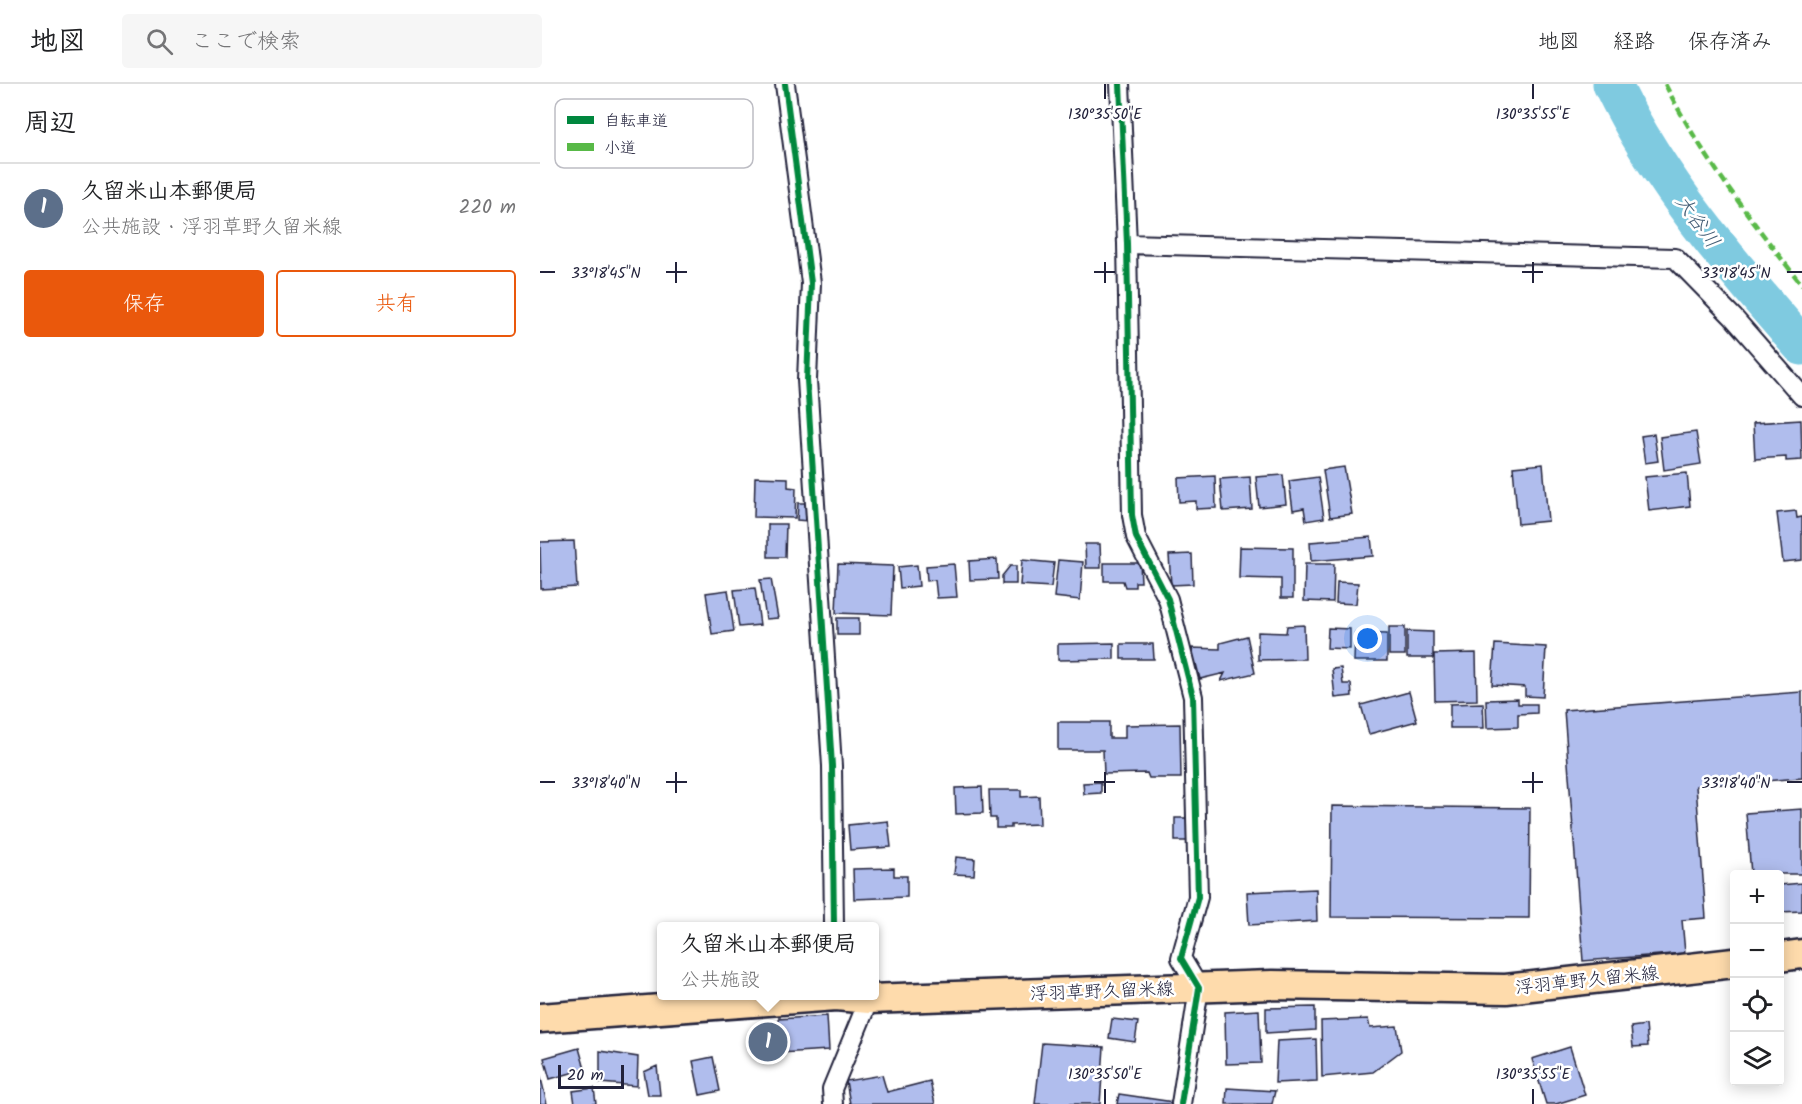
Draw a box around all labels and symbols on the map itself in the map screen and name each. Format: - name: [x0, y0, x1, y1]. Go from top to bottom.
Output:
- legend: [555, 99, 753, 168]
- text: 130°35'50"E: [1068, 103, 1143, 127]
- text: 130°35'55"E: [1496, 103, 1571, 127]
- text: 自転車道: [604, 109, 668, 134]
- text: 小道: [604, 136, 636, 161]
- water label: 大谷川: [1666, 189, 1727, 256]
- text: 33°18'45"N: [571, 262, 641, 286]
- text: 33°18'45"N: [1701, 262, 1771, 286]
- your location: [1353, 624, 1382, 653]
- text: 33°18'40"N: [571, 772, 641, 796]
- text: 33°18'40"N: [1701, 772, 1771, 796]
- street label: 浮羽草野久留米線: [1514, 960, 1660, 1003]
- street label: 浮羽草野久留米線: [1030, 975, 1175, 1010]
- pin: 1: [748, 1020, 788, 1064]
- scale bar: [558, 1062, 624, 1090]
- text: 130°35'50"E: [1068, 1063, 1143, 1087]
- text: 130°35'55"E: [1496, 1063, 1571, 1087]

